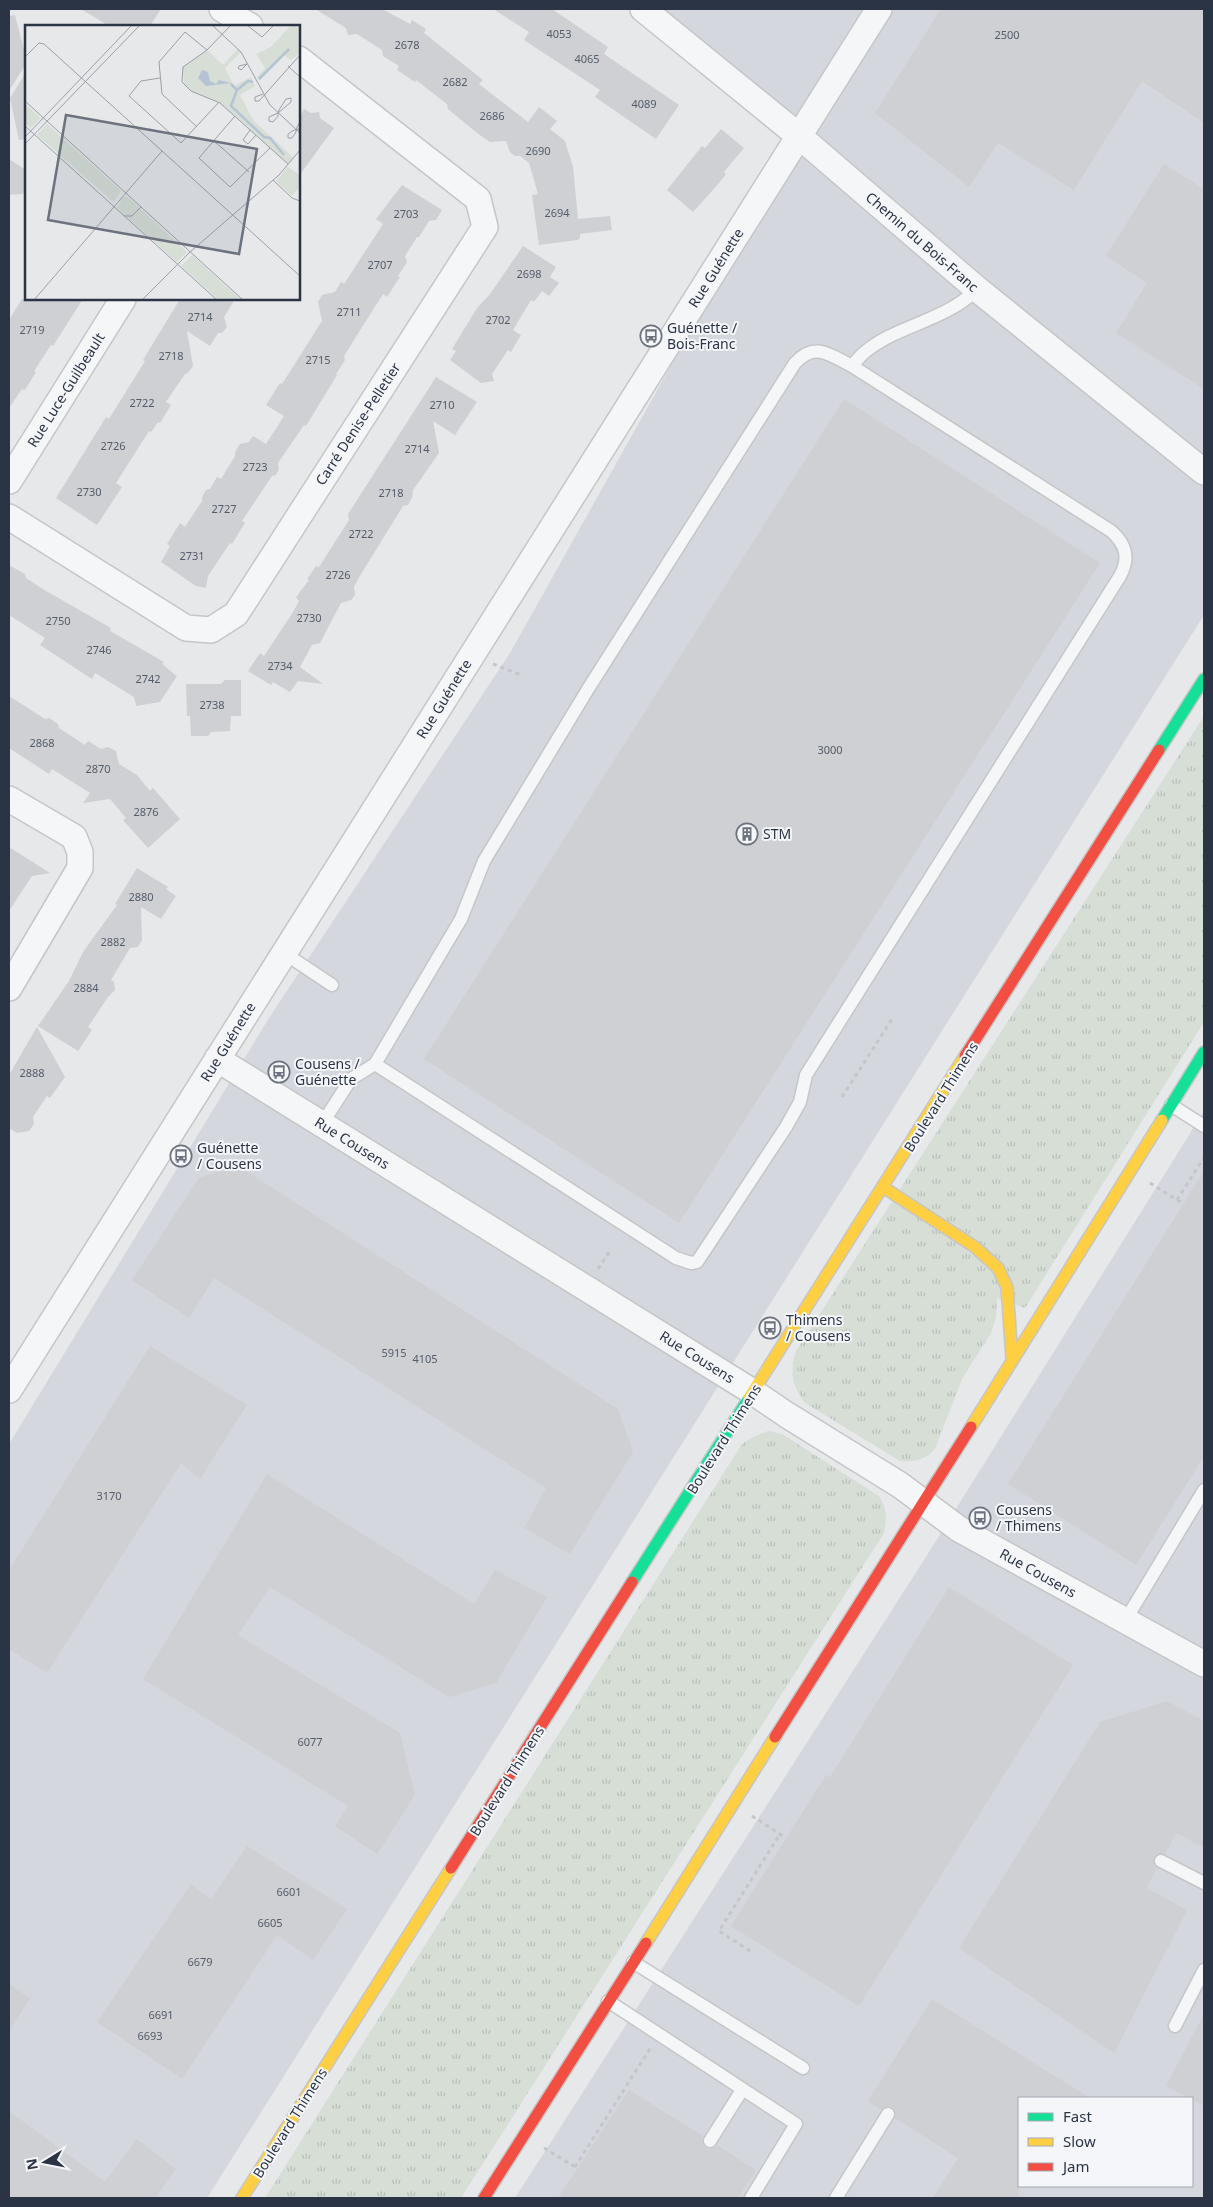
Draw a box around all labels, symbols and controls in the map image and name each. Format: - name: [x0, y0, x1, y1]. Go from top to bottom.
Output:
- inset map: [25, 25, 300, 300]
- house number: 4053: [546, 26, 572, 41]
- house number: 2500: [994, 27, 1020, 42]
- house number: 2678: [394, 37, 420, 52]
- house number: 4065: [574, 51, 600, 66]
- house number: 2682: [442, 74, 468, 89]
- house number: 4089: [631, 96, 657, 111]
- house number: 2686: [479, 108, 505, 123]
- house number: 2690: [525, 143, 551, 158]
- street label: Chemin du Bois-Franc: [862, 187, 983, 296]
- house number: 2694: [544, 205, 570, 220]
- house number: 2703: [393, 206, 419, 221]
- street label: Rue Guénette: [684, 224, 748, 311]
- house number: 2707: [367, 257, 393, 272]
- house number: 2698: [516, 266, 542, 281]
- house number: 2711: [336, 304, 362, 319]
- house number: 2714: [187, 309, 213, 324]
- house number: 2702: [485, 312, 511, 327]
- place label: Guénette / Bois-Franc: [667, 318, 738, 353]
- house number: 2719: [19, 322, 45, 337]
- bus stop icon: Guénette / Bois-Franc: [639, 324, 663, 348]
- street label: Rue Luce-Guilbeault: [23, 329, 109, 451]
- house number: 2718: [158, 348, 184, 363]
- house number: 2715: [305, 352, 331, 367]
- street label: Carré Denise-Pelletier: [311, 358, 405, 489]
- house number: 2722: [129, 395, 155, 410]
- house number: 2710: [429, 397, 455, 412]
- house number: 2726: [100, 438, 126, 453]
- house number: 2714: [404, 441, 430, 456]
- house number: 2723: [242, 459, 268, 474]
- house number: 2730: [76, 484, 102, 499]
- house number: 2718: [378, 485, 404, 500]
- house number: 2727: [211, 501, 237, 516]
- house number: 2722: [348, 526, 374, 541]
- house number: 2731: [179, 548, 205, 563]
- house number: 2726: [325, 567, 351, 582]
- house number: 2730: [296, 610, 322, 625]
- house number: 2750: [45, 613, 71, 628]
- house number: 2746: [86, 642, 112, 657]
- street label: Rue Guénette: [412, 655, 476, 742]
- house number: 2734: [267, 658, 293, 673]
- house number: 2742: [135, 671, 161, 686]
- house number: 2738: [199, 697, 225, 712]
- house number: 2868: [29, 735, 55, 750]
- house number: 3000: [817, 742, 843, 757]
- house number: 2870: [85, 761, 111, 776]
- house number: 2876: [133, 804, 159, 819]
- building icon: STM: [735, 822, 759, 846]
- place label: STM: [763, 824, 791, 843]
- house number: 2880: [128, 889, 154, 904]
- house number: 2882: [100, 934, 126, 949]
- house number: 2884: [73, 980, 99, 995]
- street label: Rue Guénette: [196, 998, 260, 1085]
- street label: Boulevard Thimens: [899, 1038, 982, 1155]
- place label: Cousens / Guénette: [295, 1054, 361, 1089]
- bus stop icon: Cousens / Guénette: [267, 1060, 291, 1084]
- house number: 2888: [19, 1065, 45, 1080]
- street label: Rue Cousens: [311, 1112, 394, 1173]
- place label: Guénette / Cousens: [197, 1138, 262, 1173]
- bus stop icon: Guénette / Cousens: [169, 1144, 193, 1168]
- place label: Thimens / Cousens: [786, 1310, 851, 1345]
- bus stop icon: Thimens / Cousens: [758, 1316, 782, 1340]
- street label: Rue Cousens: [656, 1326, 739, 1387]
- house number: 5915: [381, 1345, 407, 1360]
- house number: 4105: [412, 1351, 438, 1366]
- street label: Boulevard Thimens: [682, 1380, 765, 1497]
- house number: 3170: [96, 1488, 122, 1503]
- place label: Cousens / Thimens: [996, 1500, 1062, 1535]
- bus stop icon: Cousens / Thimens: [968, 1506, 992, 1530]
- street label: Rue Cousens: [997, 1544, 1080, 1602]
- street label: Boulevard Thimens: [465, 1722, 548, 1839]
- house number: 6077: [297, 1734, 323, 1749]
- house number: 6601: [276, 1884, 302, 1899]
- house number: 6605: [257, 1915, 283, 1930]
- house number: 6679: [187, 1954, 213, 1969]
- house number: 6691: [148, 2007, 174, 2022]
- house number: 6693: [137, 2028, 163, 2043]
- street label: Boulevard Thimens: [248, 2064, 331, 2181]
- legend: [1018, 2097, 1193, 2187]
- text: Fast: [1063, 2106, 1092, 2126]
- text: Slow: [1063, 2131, 1096, 2151]
- north arrow: [20, 2137, 70, 2187]
- text: Jam: [1061, 2156, 1090, 2176]
- text: N: [21, 2157, 42, 2172]

